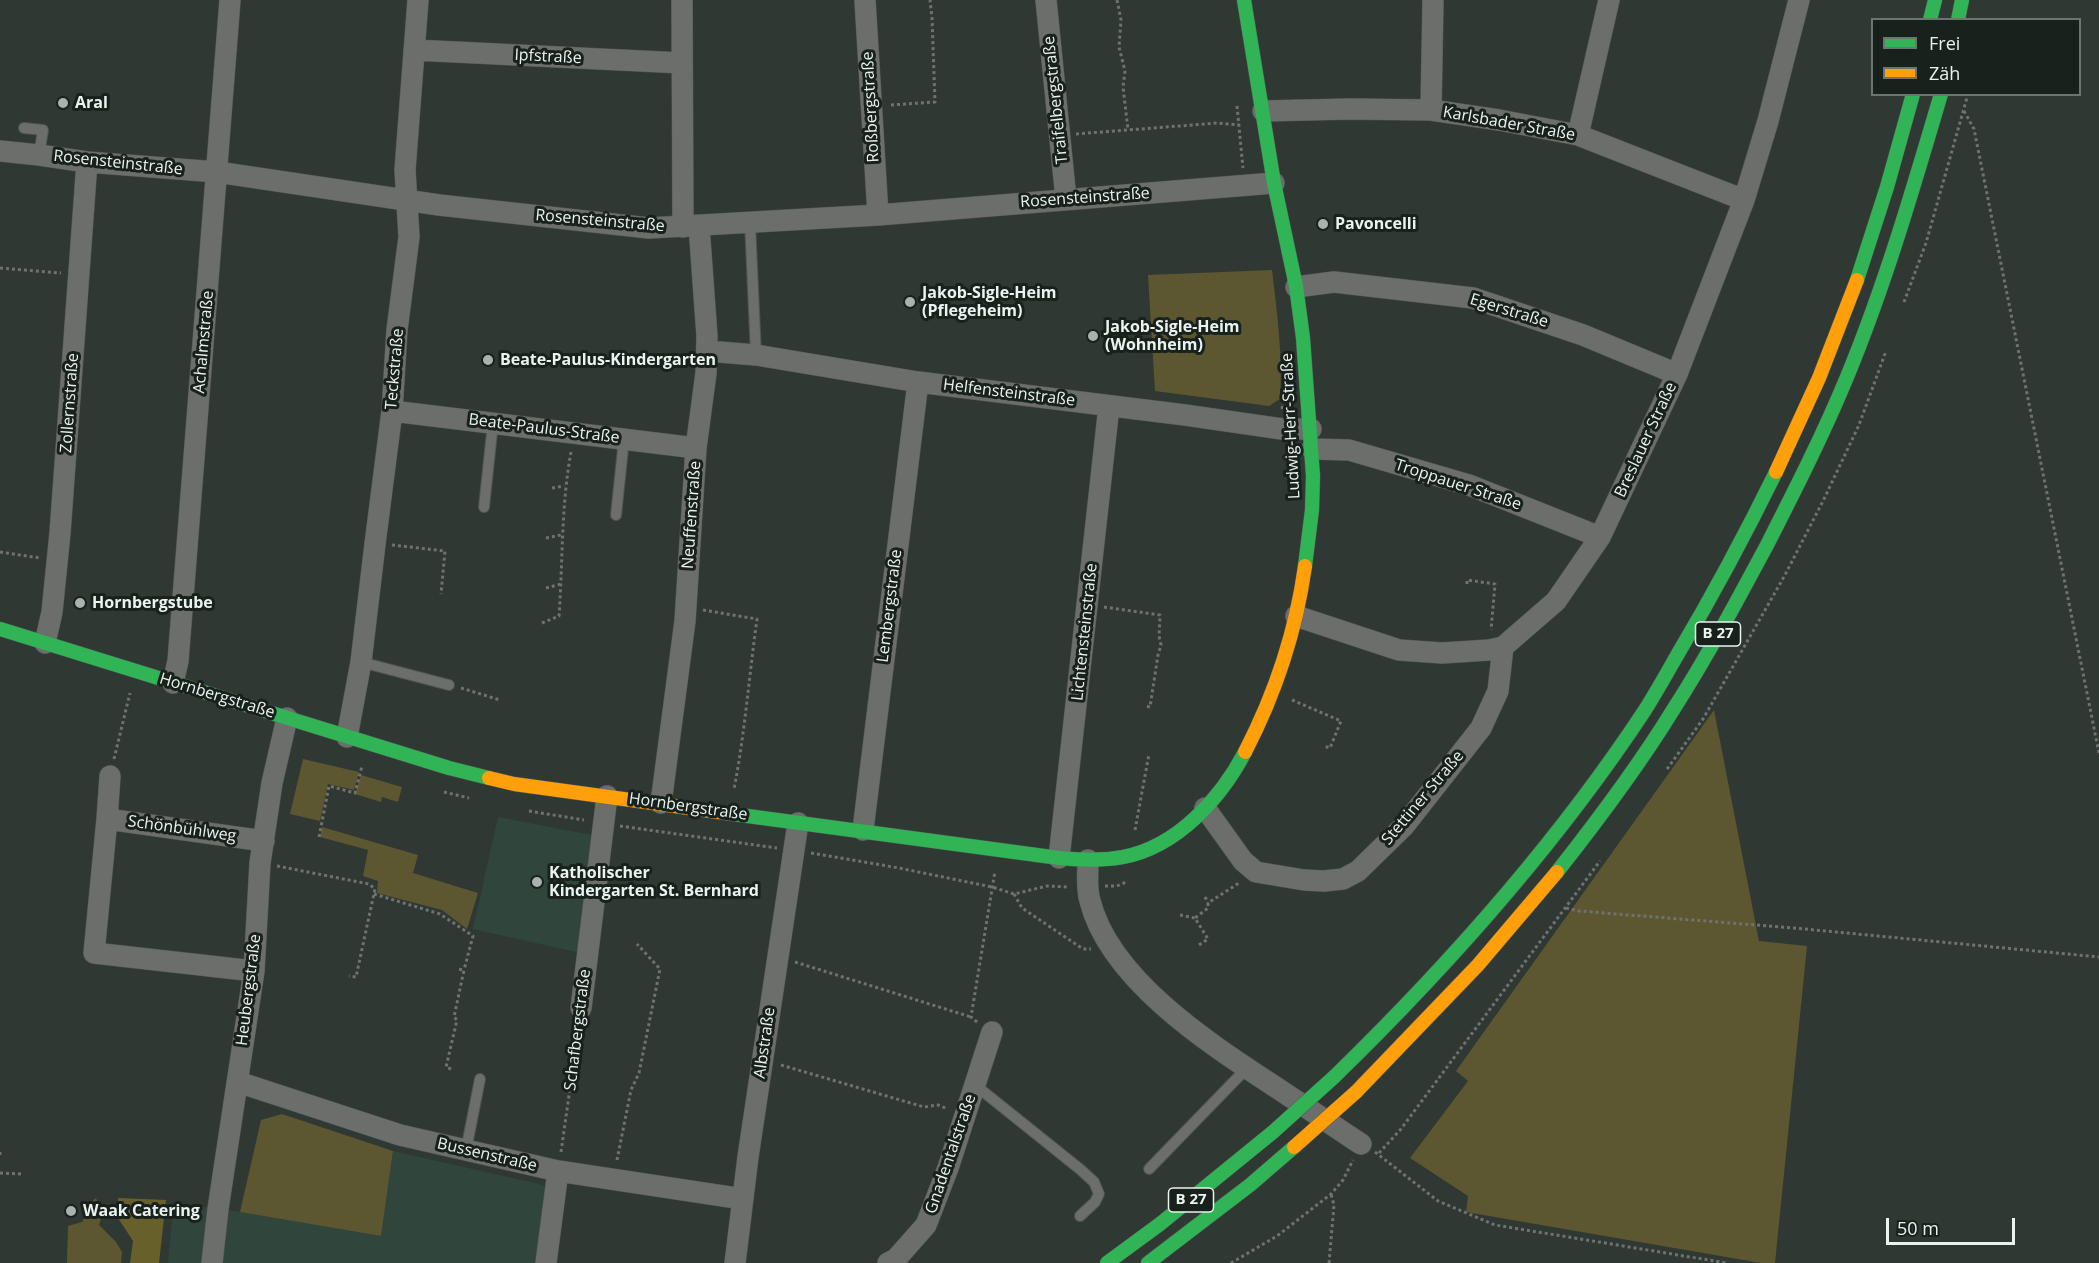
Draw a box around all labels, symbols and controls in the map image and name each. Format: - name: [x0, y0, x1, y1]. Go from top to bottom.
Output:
- legend: [1871, 18, 2081, 96]
- text: Frei: [1929, 31, 1960, 55]
- street label: Traifelbergstraße: [1040, 35, 1072, 165]
- street label: Ipfstraße: [514, 46, 582, 68]
- street label: Roßbergstraße: [859, 51, 883, 163]
- text: Zäh: [1929, 61, 1960, 85]
- place label: Aral: [75, 93, 108, 113]
- marker: Aral: [56, 96, 70, 110]
- street label: Karlsbader Straße: [1441, 103, 1577, 145]
- street label: Rosensteinstraße: [52, 147, 184, 179]
- street label: Rosensteinstraße: [1020, 184, 1150, 212]
- street label: Rosensteinstraße: [535, 206, 665, 236]
- place label: Pavoncelli: [1335, 214, 1417, 234]
- marker: Pavoncelli: [1316, 217, 1330, 231]
- place label: Jakob-Sigle-Heim (Pflegeheim): [922, 283, 1057, 321]
- street label: Achalmstraße: [190, 290, 218, 394]
- street label: Egerstraße: [1468, 290, 1550, 332]
- marker: Jakob-Sigle-Heim (Pflegeheim): [903, 295, 917, 309]
- place label: Jakob-Sigle-Heim (Wohnheim): [1105, 317, 1240, 355]
- street label: Teckstraße: [382, 328, 408, 410]
- marker: Jakob-Sigle-Heim (Wohnheim): [1086, 329, 1100, 343]
- place label: Beate-Paulus-Kindergarten: [500, 350, 716, 370]
- street label: Zollernstraße: [57, 353, 83, 453]
- marker: Beate-Paulus-Kindergarten: [481, 353, 495, 367]
- street label: Ludwig-Herr-Straße: [1278, 353, 1304, 499]
- street label: Helfensteinstraße: [942, 375, 1076, 411]
- street label: Breslauer Straße: [1611, 379, 1681, 501]
- street label: Beate-Paulus-Straße: [467, 410, 621, 448]
- street label: Troppauer Straße: [1392, 456, 1524, 514]
- street label: Neuffenstraße: [679, 460, 705, 570]
- street label: Lembergstraße: [874, 548, 906, 664]
- street label: Lichtensteinstraße: [1068, 562, 1102, 702]
- place label: Hornbergstube: [92, 593, 213, 613]
- marker: Hornbergstube: [73, 596, 87, 610]
- road number: B 27: [1696, 622, 1740, 646]
- street label: Hornbergstraße: [157, 669, 277, 723]
- street label: Stettiner Straße: [1378, 747, 1468, 849]
- street label: Hornbergstraße: [628, 789, 748, 825]
- street label: Schönbühlweg: [127, 812, 237, 846]
- place label: Katholischer Kindergarten St. Bernhard: [549, 863, 759, 901]
- marker: Katholischer Kindergarten St. Bernhard: [530, 875, 544, 889]
- street label: Heubergstraße: [233, 933, 265, 1047]
- street label: Schafbergstraße: [561, 968, 595, 1092]
- street label: Albstraße: [751, 1006, 779, 1080]
- street label: Gnadentalstraße: [922, 1092, 980, 1216]
- street label: Bussenstraße: [435, 1134, 539, 1176]
- road number: B 27: [1168, 1188, 1214, 1212]
- place label: Waak Catering: [83, 1201, 200, 1221]
- marker: Waak Catering: [64, 1204, 78, 1218]
- scale bar: [1889, 1206, 2018, 1244]
- text: 50 m: [1897, 1216, 1939, 1240]

